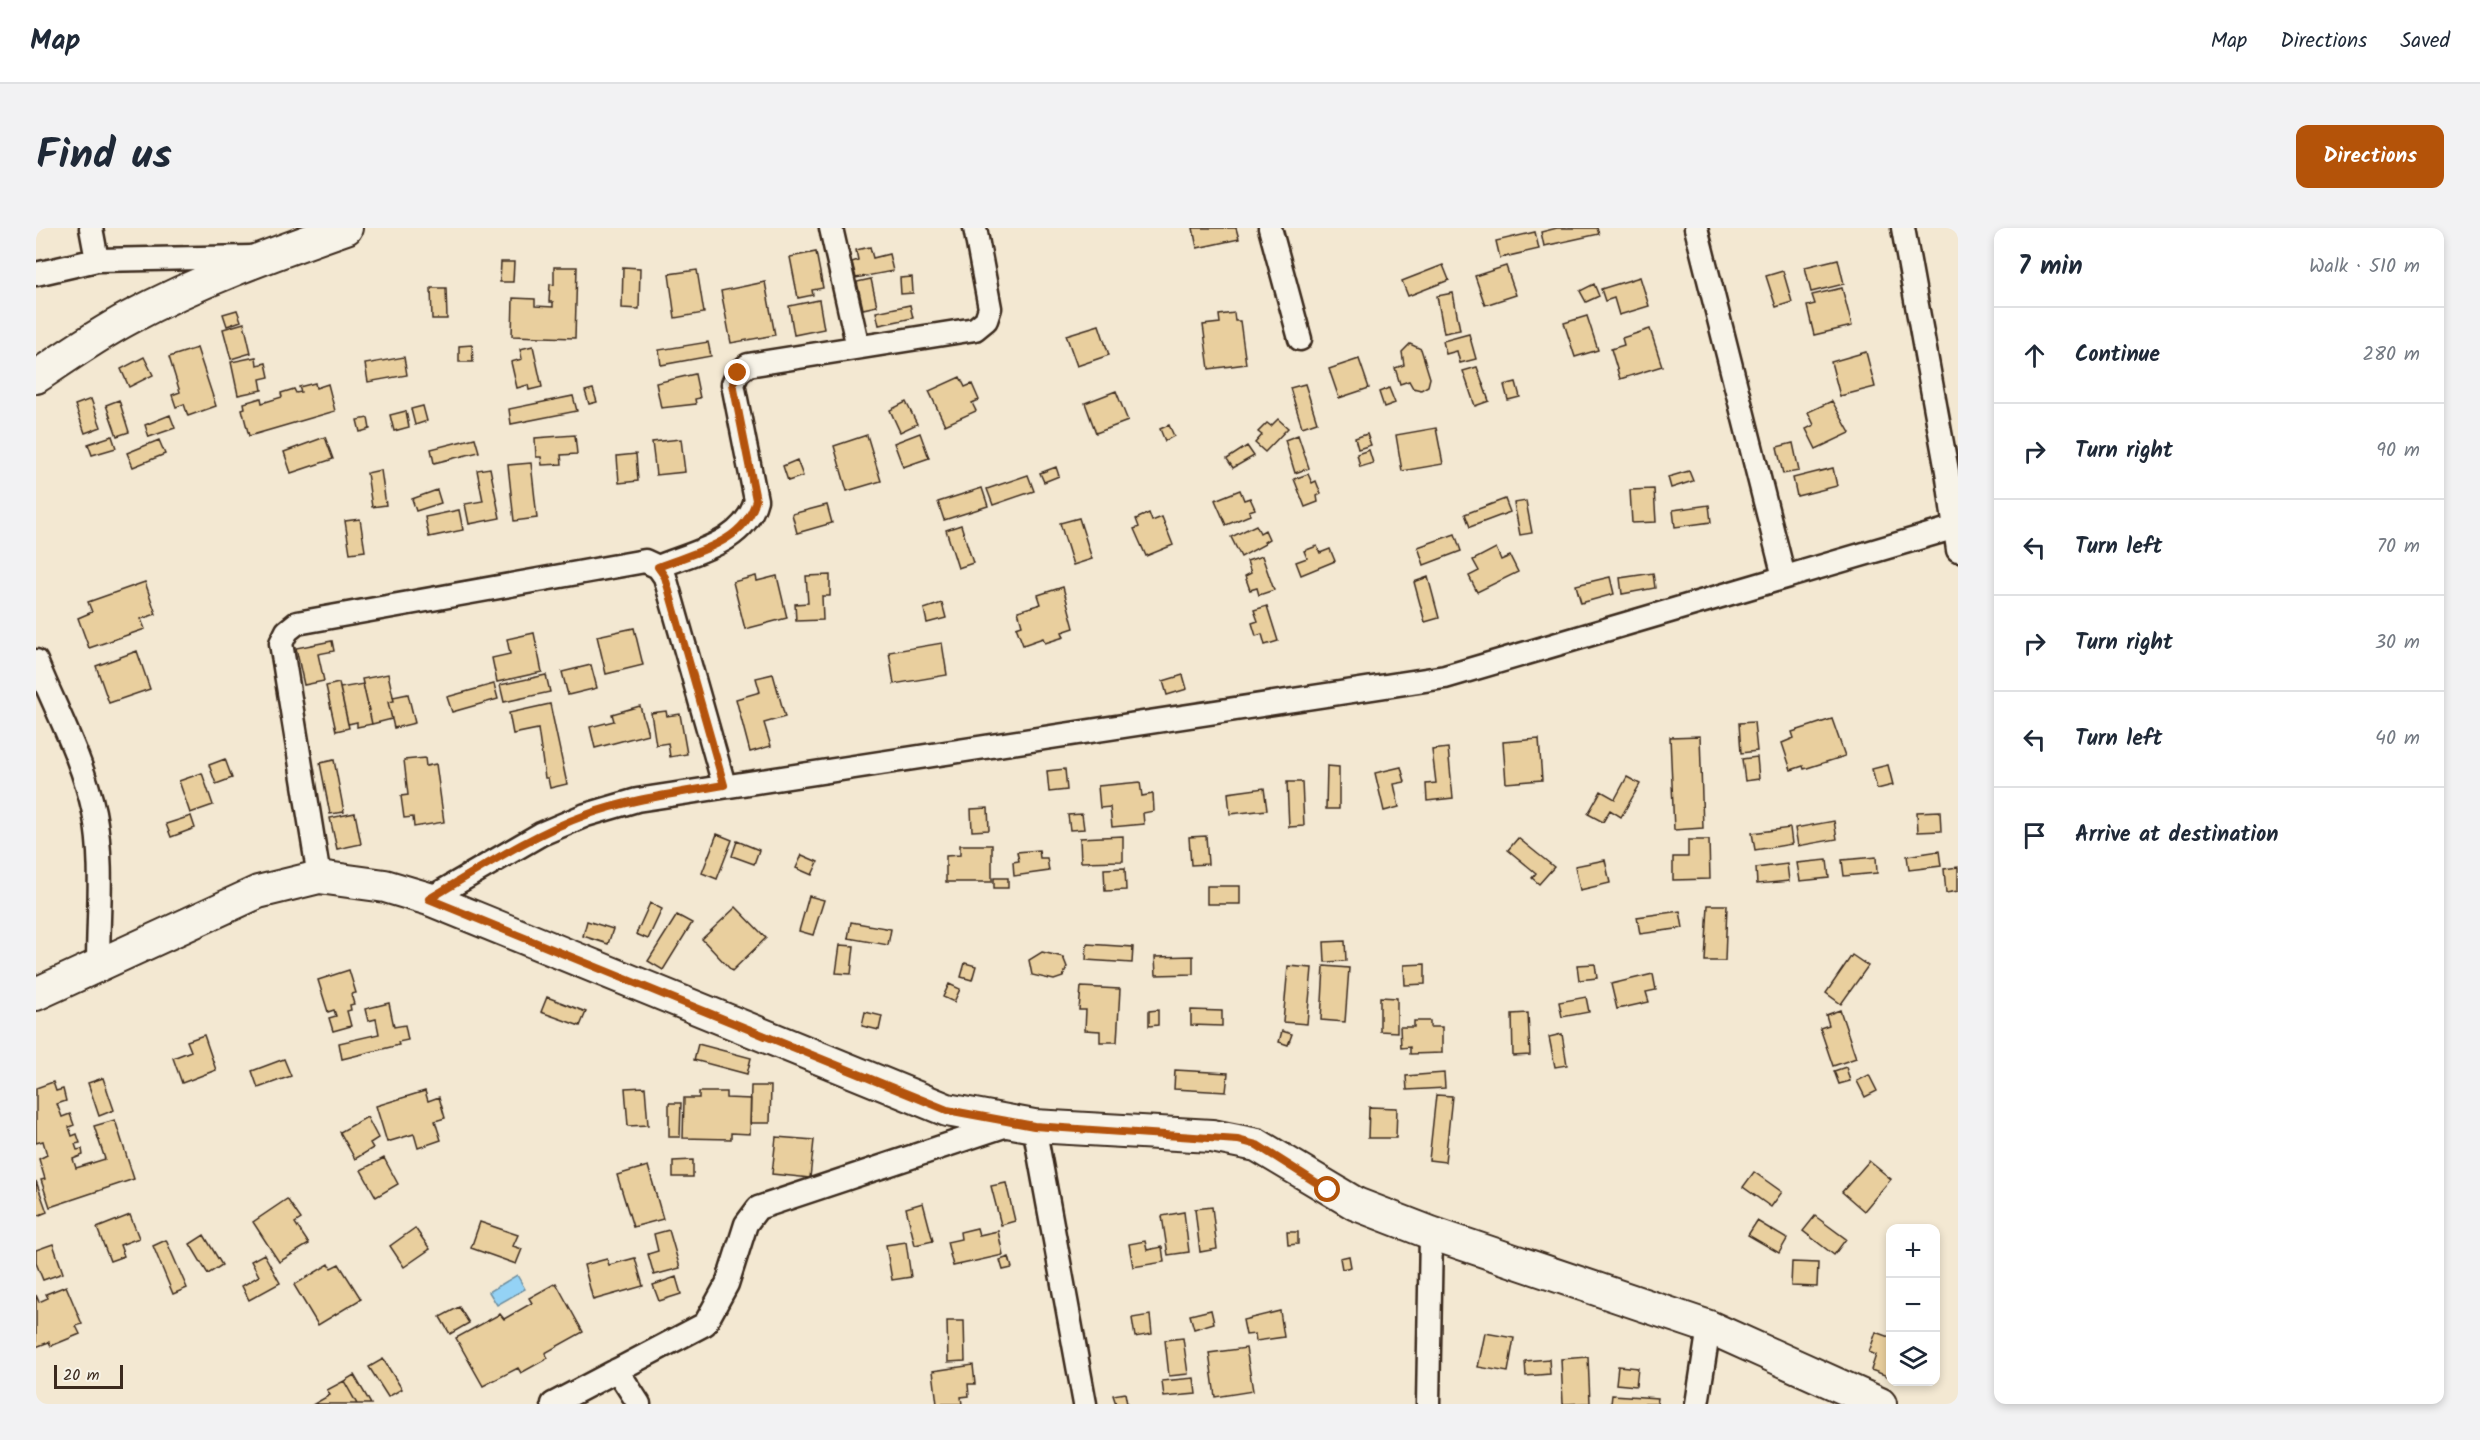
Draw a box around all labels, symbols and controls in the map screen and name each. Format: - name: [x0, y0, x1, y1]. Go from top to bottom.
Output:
- text: Map: [30, 19, 81, 64]
- text: Map: [2211, 25, 2247, 58]
- text: Directions: [2280, 25, 2367, 58]
- text: Saved: [2400, 25, 2450, 58]
- text: Find us: [36, 123, 172, 190]
- button: Directions: [2296, 125, 2444, 188]
- text: 7 min: [2018, 246, 2083, 288]
- text: Walk · 510 m: [2309, 251, 2420, 283]
- text: Continue: [2075, 338, 2160, 373]
- icon: ahead: [2018, 339, 2051, 372]
- text: 280 m: [2362, 339, 2420, 371]
- route end: [724, 359, 750, 385]
- text: Turn right: [2075, 434, 2173, 469]
- icon: right: [2018, 435, 2051, 468]
- text: 90 m: [2376, 435, 2420, 467]
- text: Turn left: [2075, 530, 2162, 565]
- icon: left: [2018, 531, 2051, 564]
- text: 70 m: [2377, 531, 2420, 563]
- text: Turn right: [2075, 626, 2173, 661]
- icon: right: [2018, 627, 2051, 660]
- text: 30 m: [2375, 627, 2420, 659]
- text: Turn left: [2075, 722, 2162, 757]
- icon: left: [2018, 723, 2051, 756]
- text: 40 m: [2375, 723, 2420, 755]
- text: Arrive at destination: [2075, 818, 2278, 853]
- icon: arrive: [2018, 819, 2051, 852]
- route start: [1314, 1176, 1340, 1202]
- map controls: [1886, 1224, 1940, 1386]
- button: +: [1886, 1224, 1940, 1278]
- button: −: [1886, 1278, 1940, 1332]
- button: layers: [1886, 1332, 1940, 1386]
- scale bar: [54, 1362, 123, 1390]
- text: 20 m: [63, 1363, 99, 1388]

